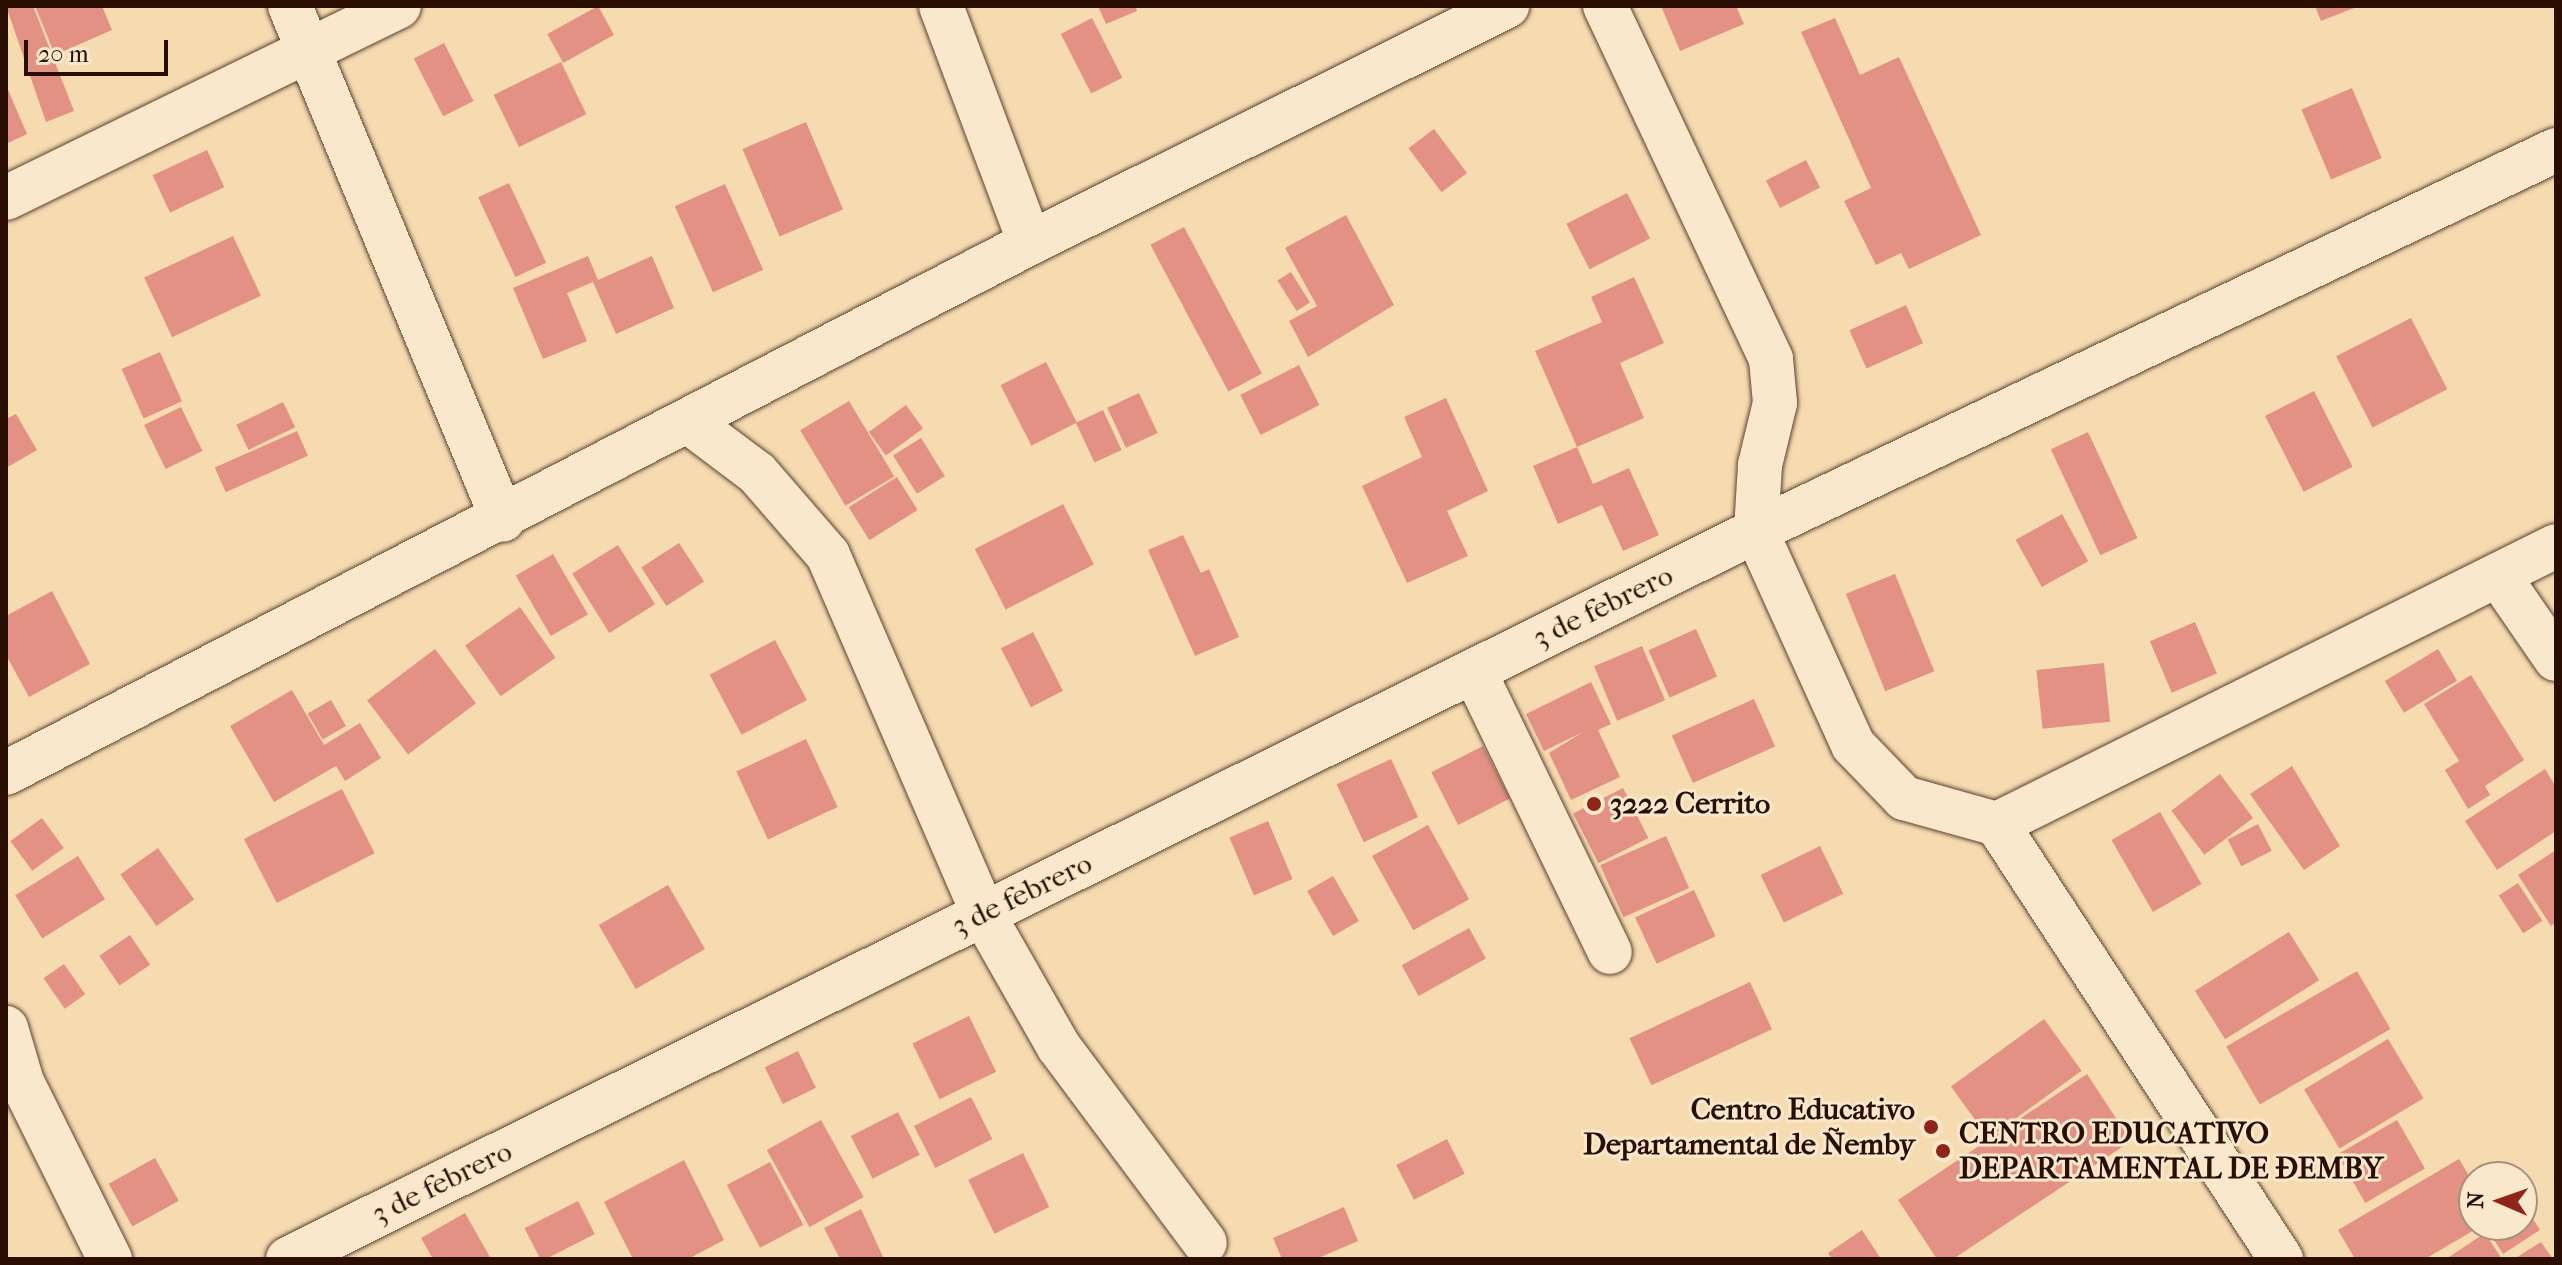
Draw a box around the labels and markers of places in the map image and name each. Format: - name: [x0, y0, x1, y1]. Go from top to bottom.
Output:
- place label: 3222 Cerrito: [1610, 786, 1770, 822]
- marker: 3222 Cerrito: [1585, 795, 1603, 813]
- place label: Centro Educativo Departamental de Ñemby: [1583, 1092, 1915, 1162]
- place label: CENTRO EDUCATIVO DEPARTAMENTAL DE ÐEMBY: [1959, 1116, 2383, 1186]
- marker: Centro Educativo Departamental de Ñemby: [1922, 1118, 1940, 1136]
- marker: CENTRO EDUCATIVO DEPARTAMENTAL DE ÐEMBY: [1934, 1142, 1952, 1160]

